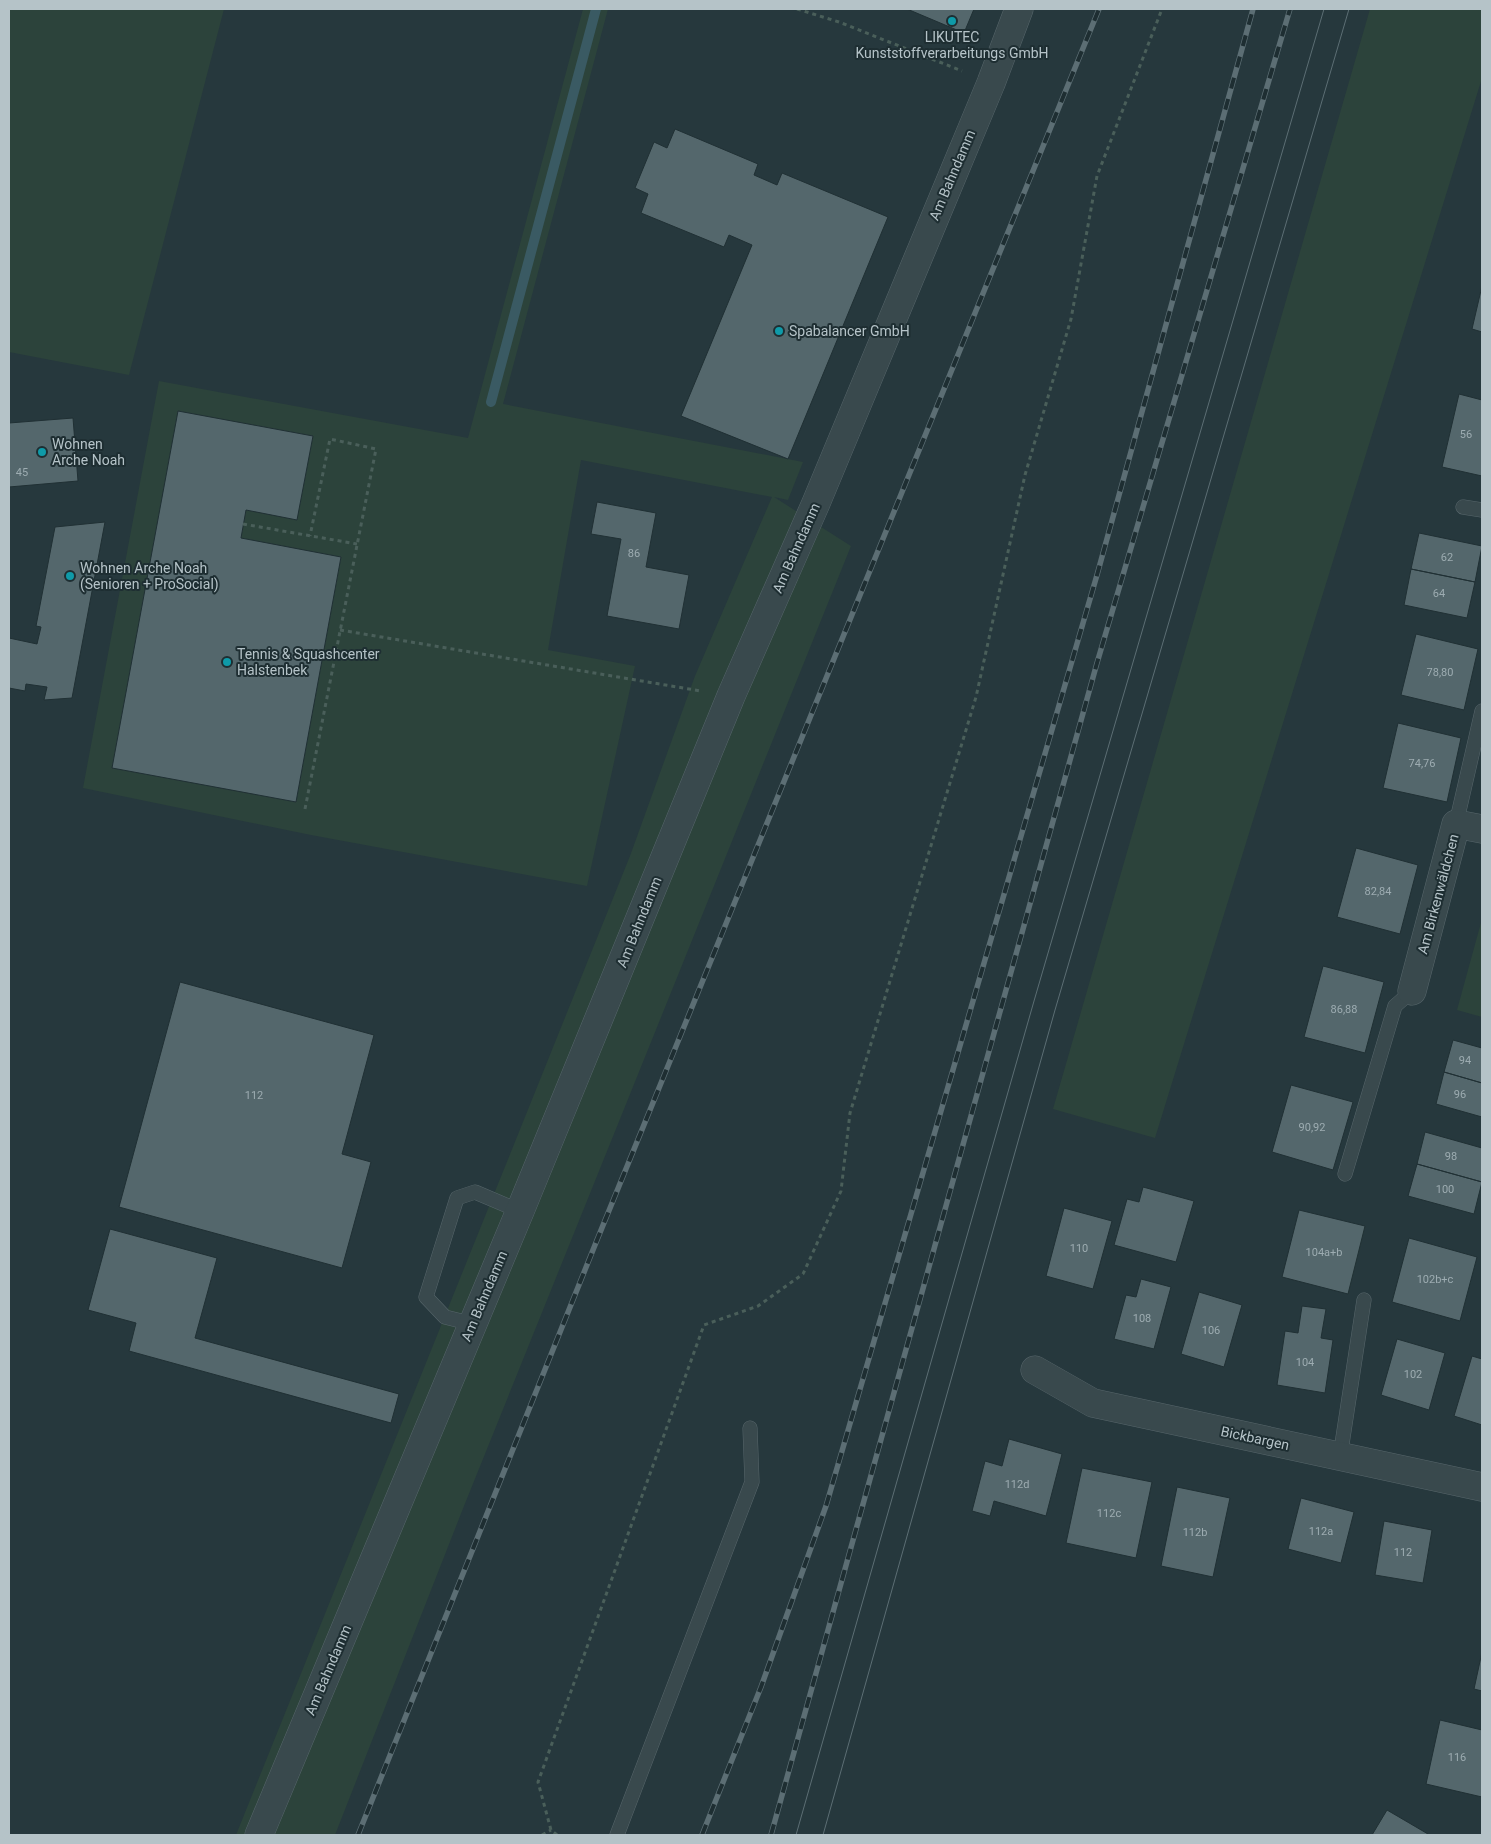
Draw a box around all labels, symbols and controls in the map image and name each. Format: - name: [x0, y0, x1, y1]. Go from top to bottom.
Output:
- marker: LIKUTEC Kunststoffverarbeitungs GmbH: [946, 15, 958, 27]
- place label: LIKUTEC Kunststoffverarbeitungs GmbH: [855, 29, 1049, 61]
- street label: Am Bahndamm: [926, 127, 978, 223]
- place label: Spabalancer GmbH: [789, 323, 910, 339]
- marker: Spabalancer GmbH: [773, 325, 785, 337]
- house number: 56: [1460, 428, 1472, 441]
- place label: Wohnen Arche Noah: [52, 436, 125, 468]
- marker: Wohnen Arche Noah: [36, 446, 48, 458]
- house number: 45: [16, 466, 28, 479]
- street label: Am Bahndamm: [769, 501, 823, 595]
- house number: 86: [628, 547, 640, 560]
- house number: 62: [1441, 551, 1453, 564]
- place label: Wohnen Arche Noah (Senioren + ProSocial): [80, 560, 219, 593]
- marker: Wohnen Arche Noah (Senioren + ProSocial): [64, 570, 76, 582]
- house number: 64: [1433, 587, 1445, 600]
- place label: Tennis & Squashcenter Halstenbek: [237, 646, 380, 678]
- marker: Tennis & Squashcenter Halstenbek: [221, 656, 233, 668]
- house number: 78,80: [1427, 666, 1453, 679]
- house number: 74,76: [1409, 757, 1435, 770]
- street label: Am Birkenwäldchen: [1414, 832, 1462, 956]
- street label: Am Bahndamm: [613, 874, 665, 970]
- house number: 82,84: [1365, 885, 1391, 898]
- house number: 86,88: [1331, 1003, 1357, 1016]
- house number: 94: [1459, 1054, 1471, 1067]
- house number: 96: [1454, 1088, 1466, 1101]
- house number: 112: [245, 1089, 263, 1102]
- house number: 90,92: [1299, 1121, 1325, 1134]
- house number: 98: [1445, 1150, 1457, 1163]
- house number: 100: [1436, 1183, 1454, 1196]
- house number: 110: [1070, 1242, 1088, 1255]
- house number: 104a+b: [1306, 1246, 1342, 1259]
- street label: Am Bahndamm: [458, 1248, 510, 1344]
- house number: 102b+c: [1417, 1273, 1454, 1286]
- house number: 108: [1133, 1312, 1151, 1325]
- house number: 106: [1202, 1324, 1220, 1337]
- house number: 104: [1296, 1356, 1314, 1369]
- house number: 102: [1404, 1368, 1422, 1381]
- street label: Bickbargen: [1219, 1423, 1291, 1453]
- house number: 112d: [1005, 1478, 1029, 1491]
- house number: 112c: [1097, 1507, 1121, 1520]
- house number: 112a: [1309, 1525, 1333, 1538]
- house number: 112b: [1183, 1526, 1207, 1539]
- house number: 112: [1394, 1546, 1412, 1559]
- street label: Am Bahndamm: [302, 1622, 354, 1718]
- house number: 116: [1448, 1751, 1466, 1764]

